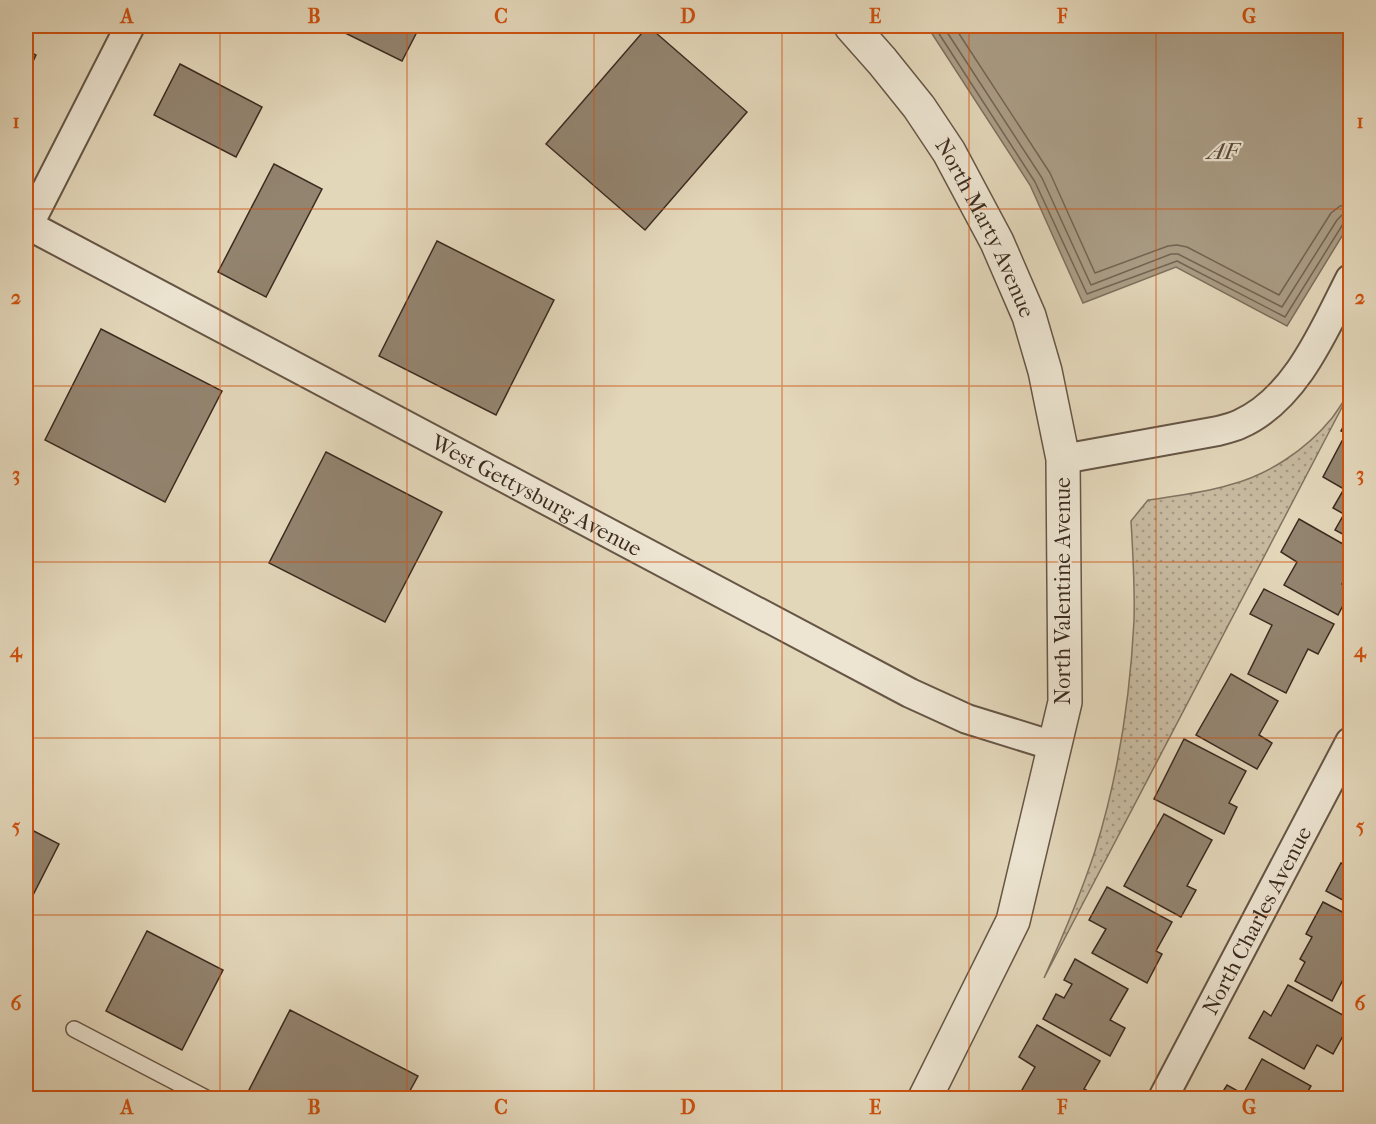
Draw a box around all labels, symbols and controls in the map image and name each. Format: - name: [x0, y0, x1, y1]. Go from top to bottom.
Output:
- text: A: [119, 5, 135, 28]
- text: B: [307, 5, 321, 28]
- text: C: [494, 5, 508, 28]
- text: D: [680, 5, 696, 28]
- text: E: [869, 5, 881, 28]
- text: F: [1056, 5, 1068, 28]
- text: G: [1242, 5, 1256, 28]
- text: 1: [12, 110, 20, 133]
- text: 1: [1356, 110, 1364, 133]
- street label: North Marty Avenue: [929, 133, 1040, 322]
- water label: AF: [1204, 137, 1242, 165]
- text: 2: [11, 286, 21, 309]
- text: 2: [1355, 286, 1365, 309]
- street label: West Gettysburg Avenue: [426, 429, 646, 562]
- text: 3: [12, 463, 20, 486]
- text: 3: [1356, 463, 1364, 486]
- street label: North Valentine Avenue: [1050, 477, 1076, 705]
- text: 4: [9, 639, 23, 663]
- text: 4: [1353, 639, 1367, 663]
- text: 5: [12, 815, 21, 838]
- text: 5: [1356, 815, 1365, 838]
- street label: North Charles Avenue: [1197, 822, 1318, 1019]
- text: 6: [11, 992, 23, 1015]
- text: 6: [1355, 992, 1367, 1015]
- text: A: [119, 1096, 135, 1119]
- text: B: [307, 1096, 321, 1119]
- text: C: [494, 1096, 508, 1119]
- text: D: [680, 1096, 696, 1119]
- text: E: [869, 1096, 881, 1119]
- text: F: [1056, 1096, 1068, 1119]
- text: G: [1242, 1096, 1256, 1119]

